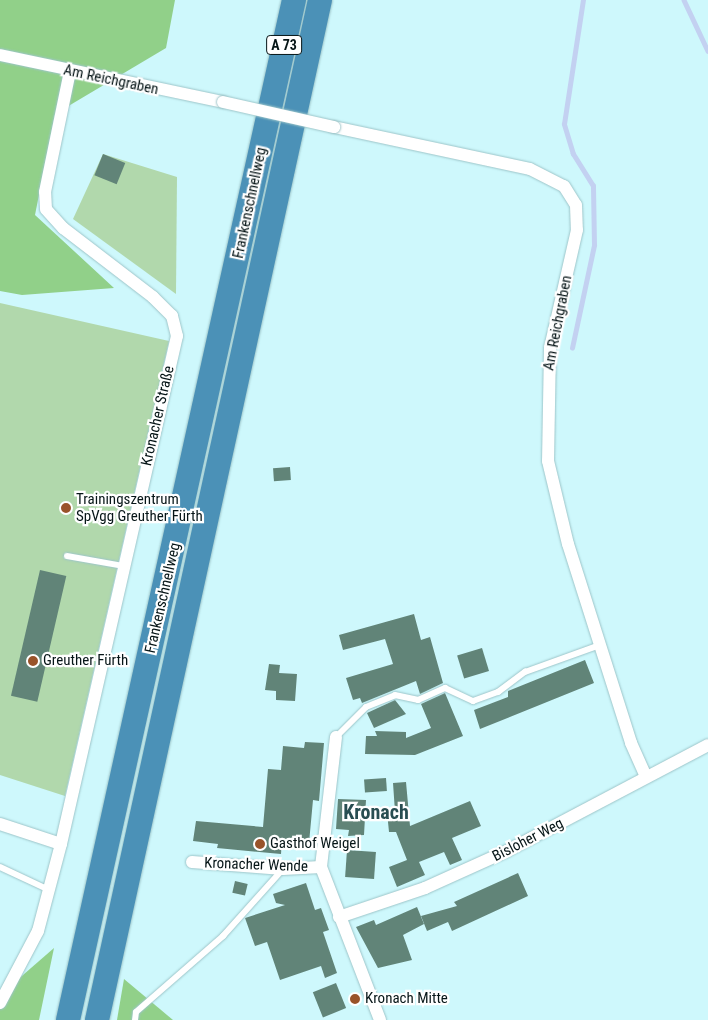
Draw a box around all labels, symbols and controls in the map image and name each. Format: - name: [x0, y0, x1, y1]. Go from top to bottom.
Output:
- road number: A 73: [265, 34, 303, 56]
- street label: Am Reichgraben: [62, 61, 160, 99]
- street label: Frankenschnellweg: [229, 146, 271, 260]
- street label: Am Reichgraben: [540, 274, 576, 372]
- street label: Kronacher Straße: [138, 364, 178, 468]
- place label: Trainingszentrum SpVgg Greuther Fürth: [76, 490, 203, 525]
- marker: Trainingszentrum SpVgg Greuther Fürth: [60, 502, 72, 514]
- street label: Frankenschnellweg: [142, 541, 184, 655]
- place label: Greuther Fürth: [43, 652, 128, 670]
- marker: Greuther Fürth: [27, 655, 39, 667]
- district label: Kronach: [343, 800, 409, 824]
- street label: Bisloher Weg: [489, 814, 567, 866]
- place label: Gasthof Weigel: [270, 835, 360, 853]
- marker: Gasthof Weigel: [254, 838, 266, 850]
- street label: Kronacher Wende: [204, 854, 308, 876]
- place label: Kronach Mitte: [365, 990, 448, 1008]
- marker: Kronach Mitte: [349, 993, 361, 1005]

